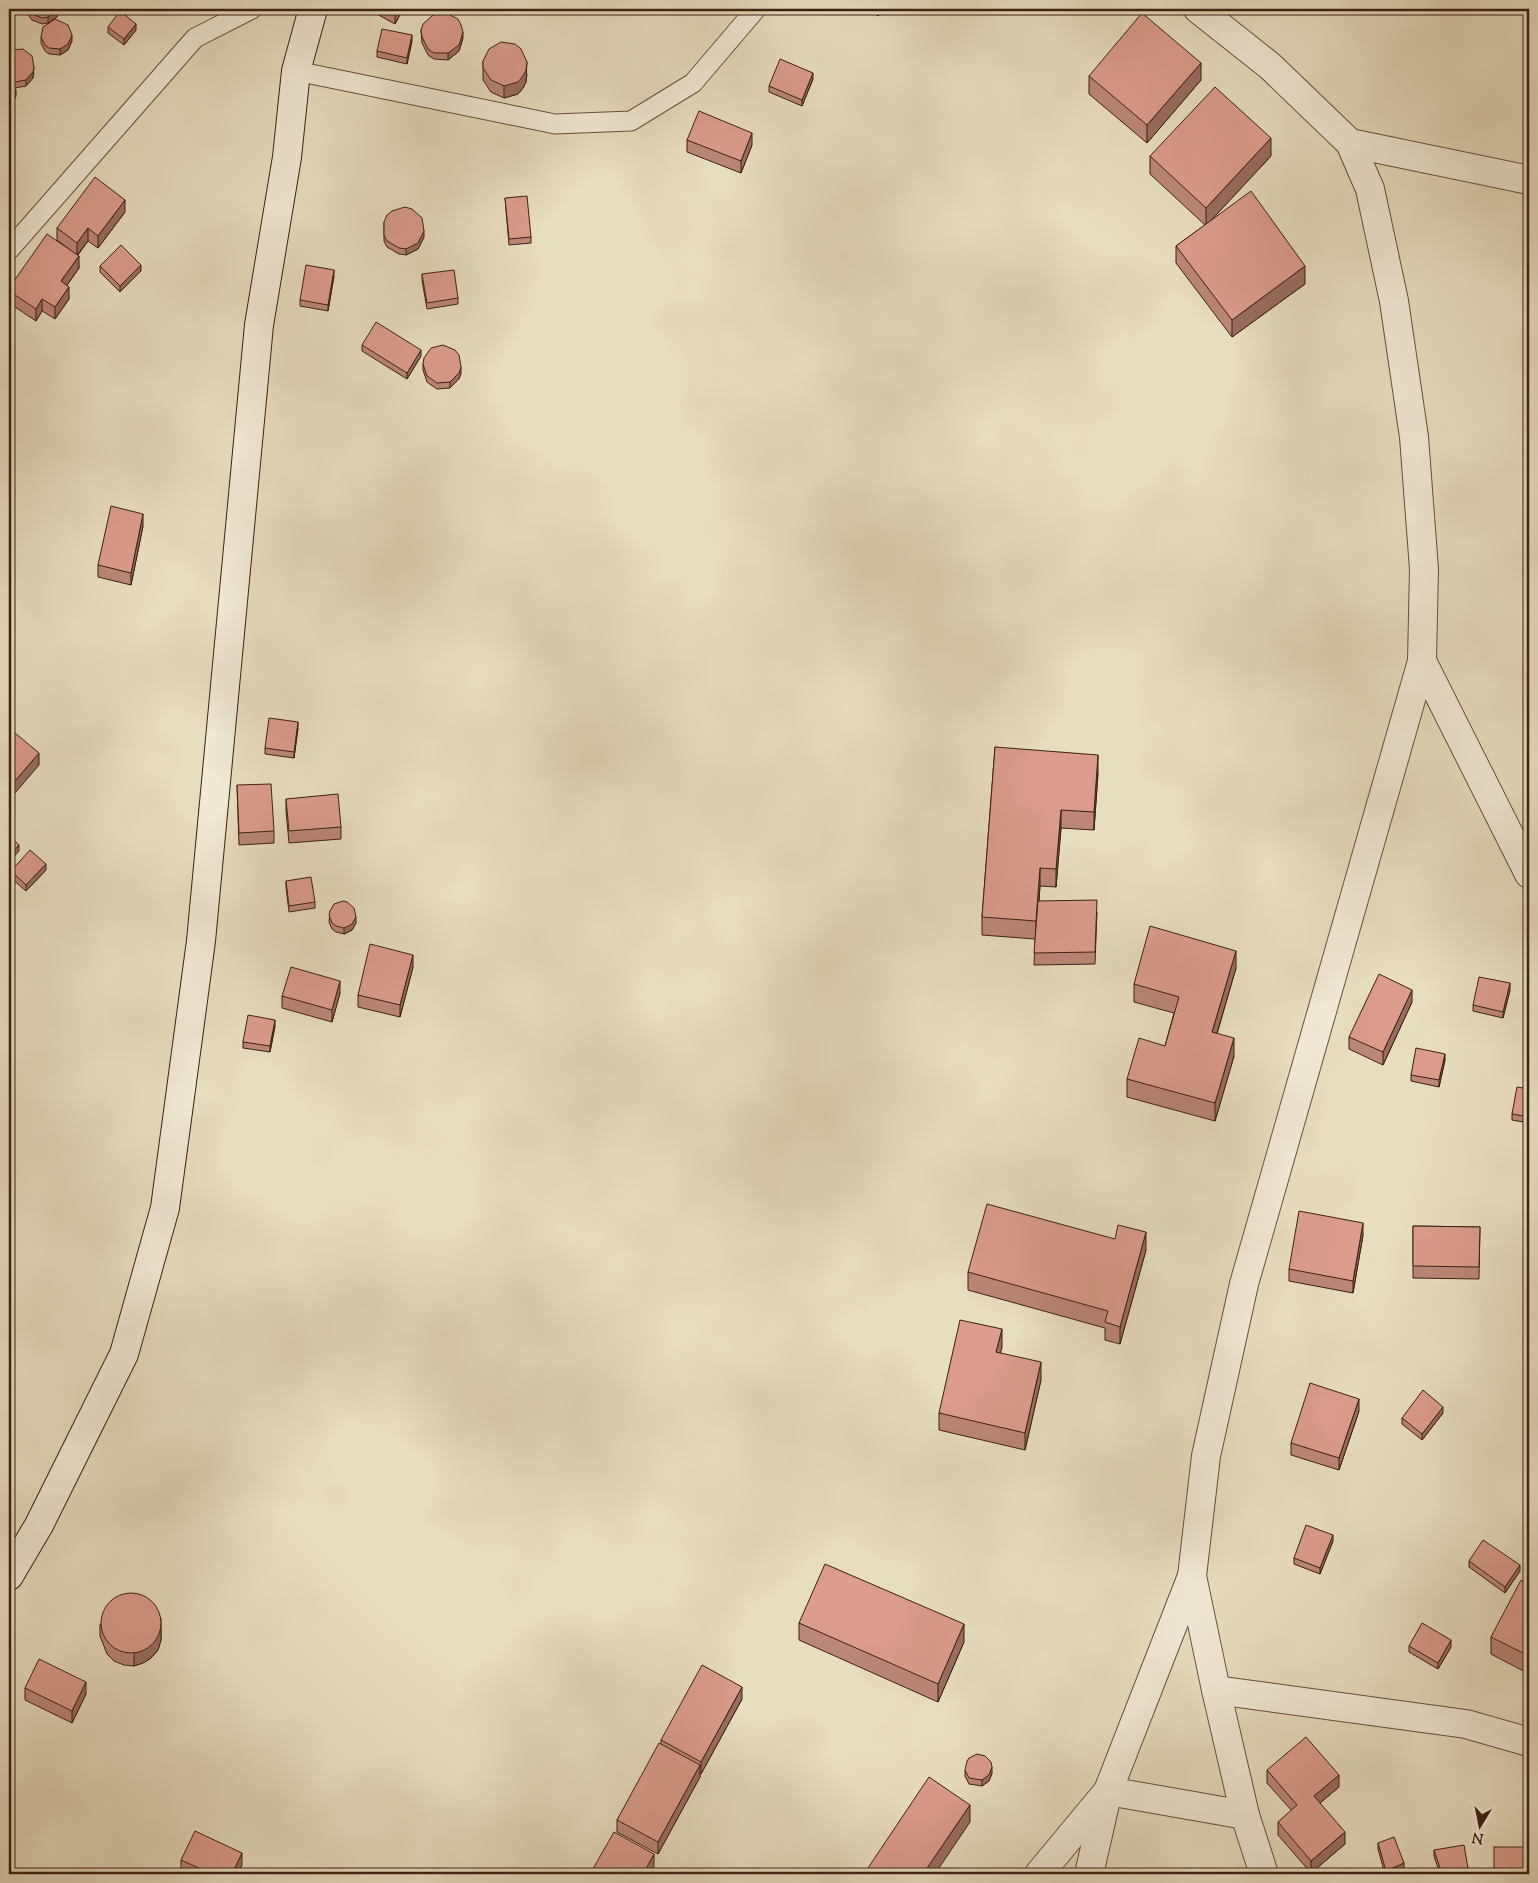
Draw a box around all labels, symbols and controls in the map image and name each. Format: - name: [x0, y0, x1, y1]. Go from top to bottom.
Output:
- north arrow: [1456, 1800, 1506, 1850]
- text: N: [1471, 1826, 1485, 1848]

